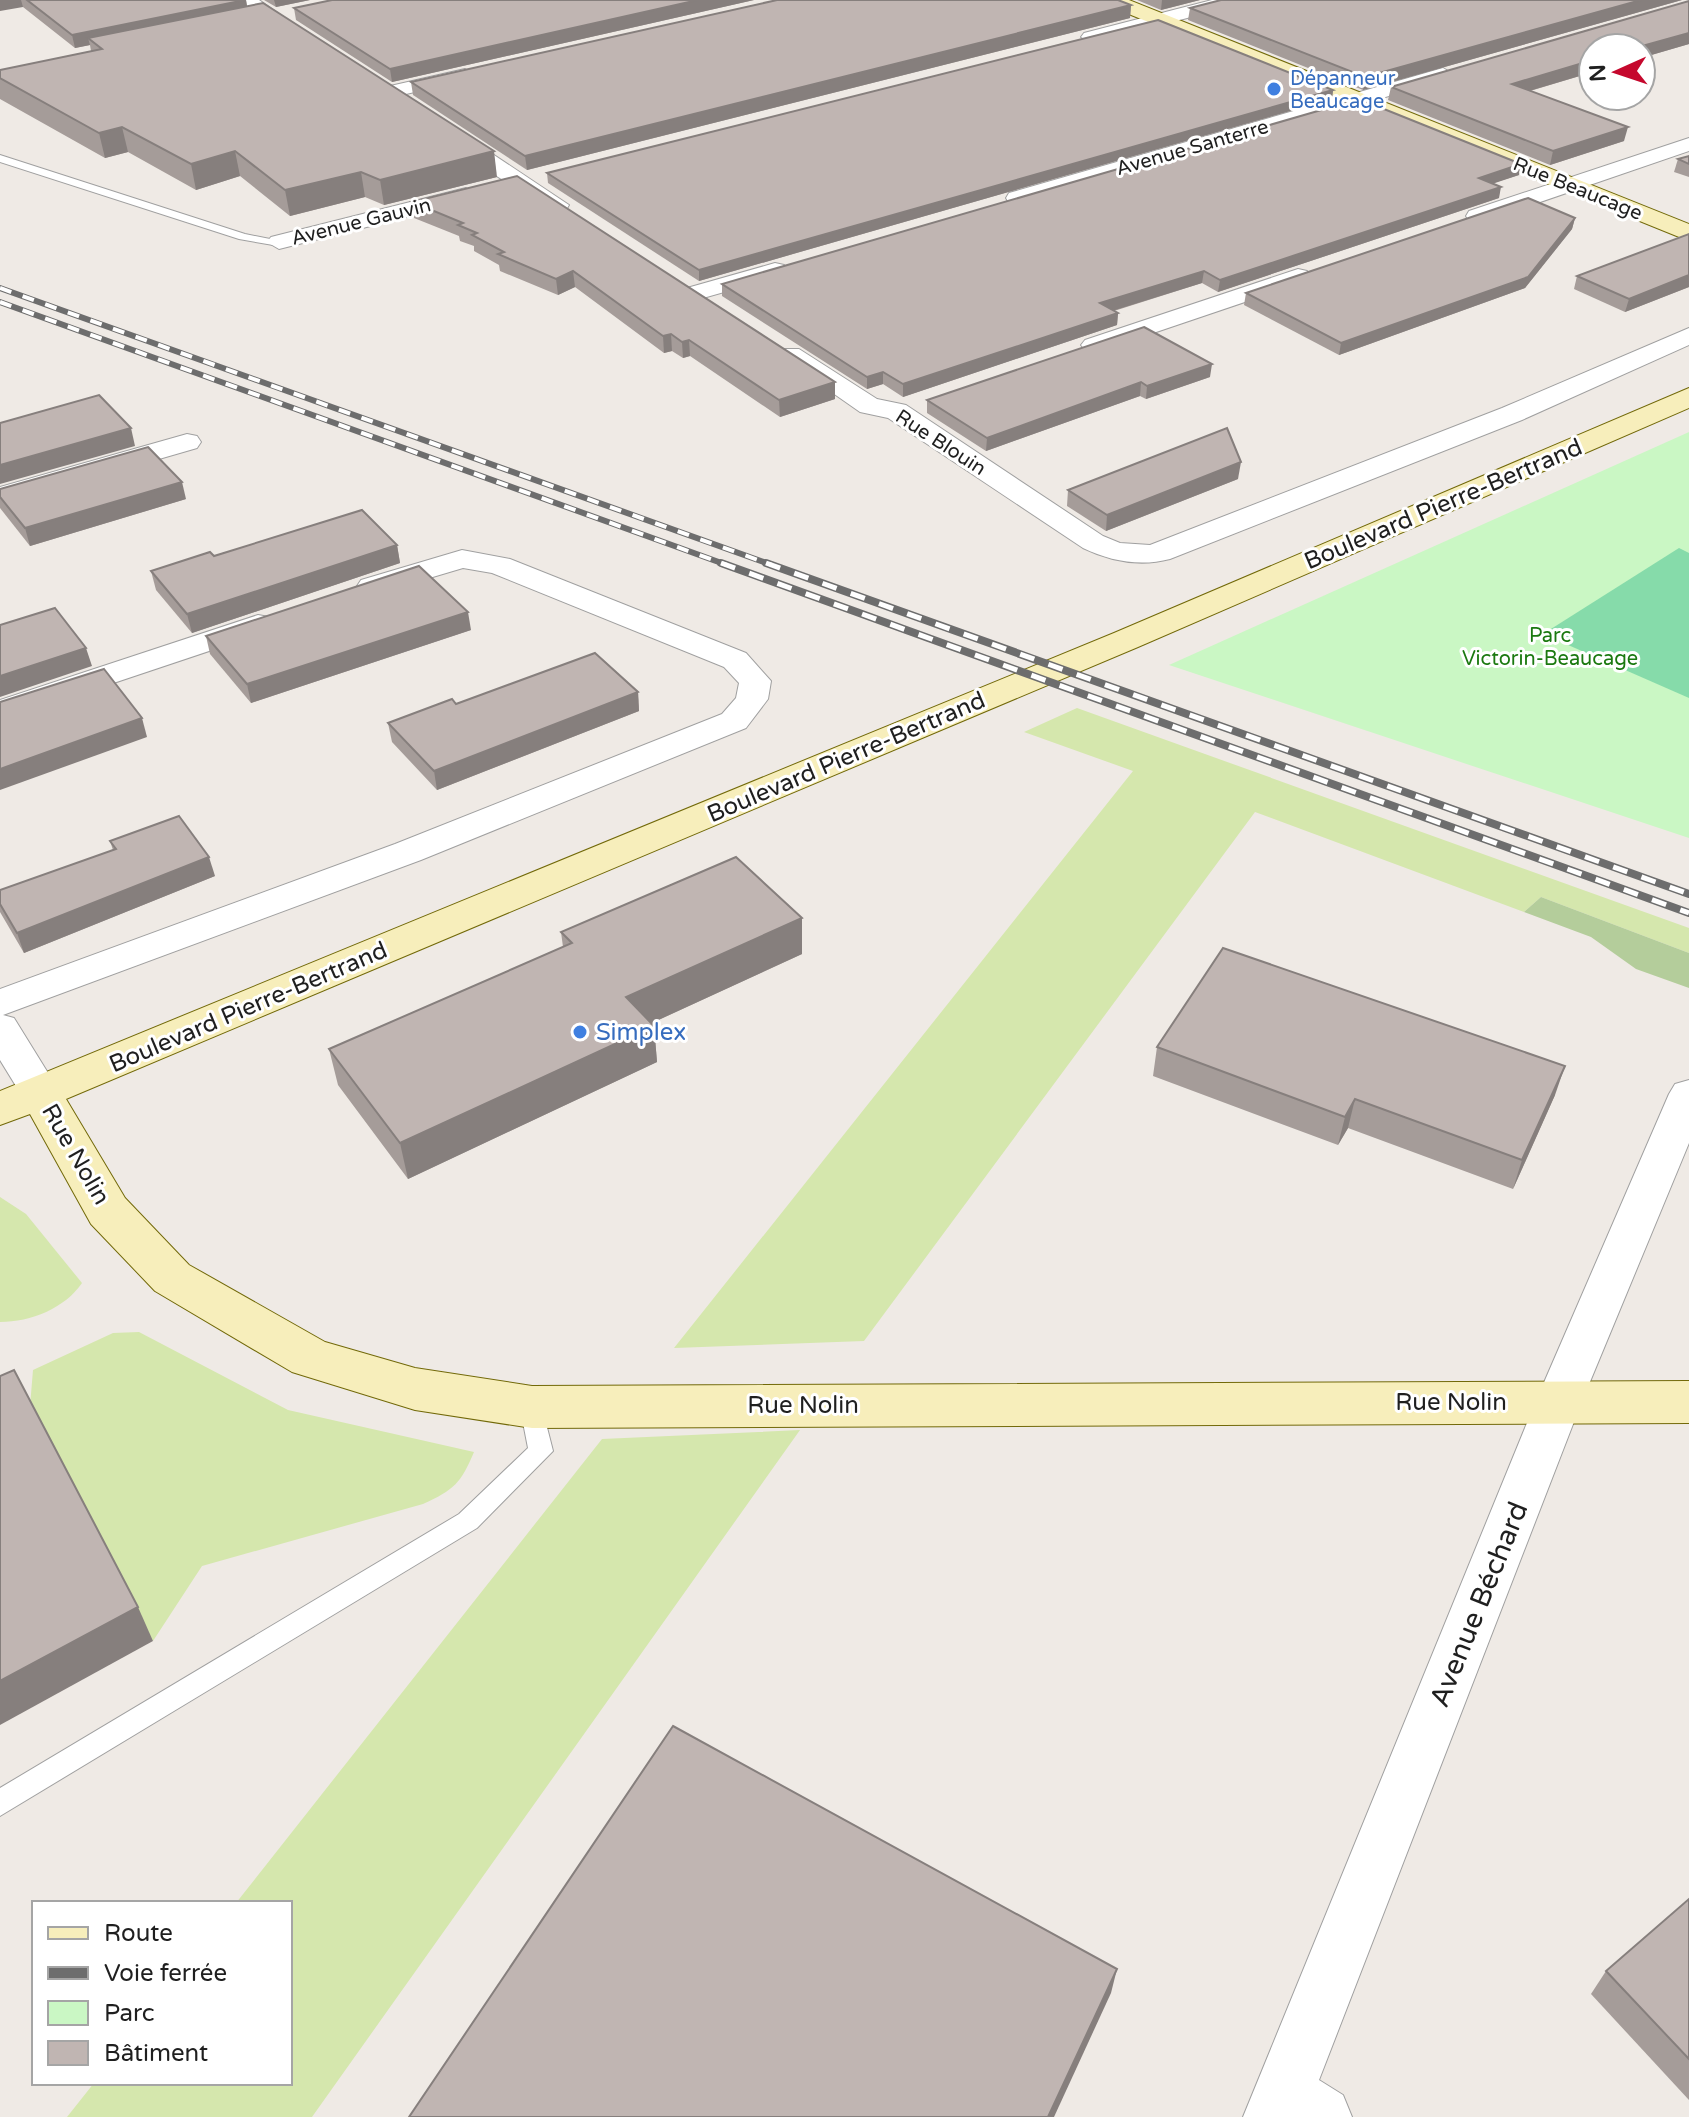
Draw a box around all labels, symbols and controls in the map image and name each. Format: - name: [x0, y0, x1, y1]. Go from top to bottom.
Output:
- north arrow: [1577, 32, 1657, 112]
- text: N: [1585, 63, 1611, 82]
- place label: Dépanneur Beaucage: [1290, 67, 1396, 114]
- marker: Dépanneur Beaucage: [1265, 80, 1283, 98]
- street label: Avenue Santerre: [1113, 115, 1271, 181]
- street label: Rue Beaucage: [1510, 152, 1646, 226]
- street label: Avenue Gauvin: [289, 193, 434, 251]
- street label: Rue Blouin: [891, 405, 990, 481]
- street label: Boulevard Pierre-Bertrand: [1300, 433, 1587, 576]
- park label: Parc Victorin-Beaucage: [1462, 624, 1638, 671]
- street label: Boulevard Pierre-Bertrand: [703, 686, 990, 829]
- street label: Boulevard Pierre-Bertrand: [105, 936, 392, 1079]
- place label: Simplex: [596, 1018, 686, 1047]
- marker: Simplex: [571, 1023, 589, 1041]
- street label: Rue Nolin: [35, 1099, 116, 1210]
- street label: Rue Nolin: [1395, 1388, 1507, 1417]
- street label: Rue Nolin: [747, 1391, 859, 1420]
- street label: Avenue Béchard: [1422, 1497, 1536, 1712]
- legend: [32, 1901, 292, 2085]
- text: Route: [104, 1919, 173, 1948]
- text: Voie ferrée: [104, 1959, 227, 1988]
- text: Parc: [104, 1999, 155, 2028]
- text: Bâtiment: [104, 2039, 208, 2068]

